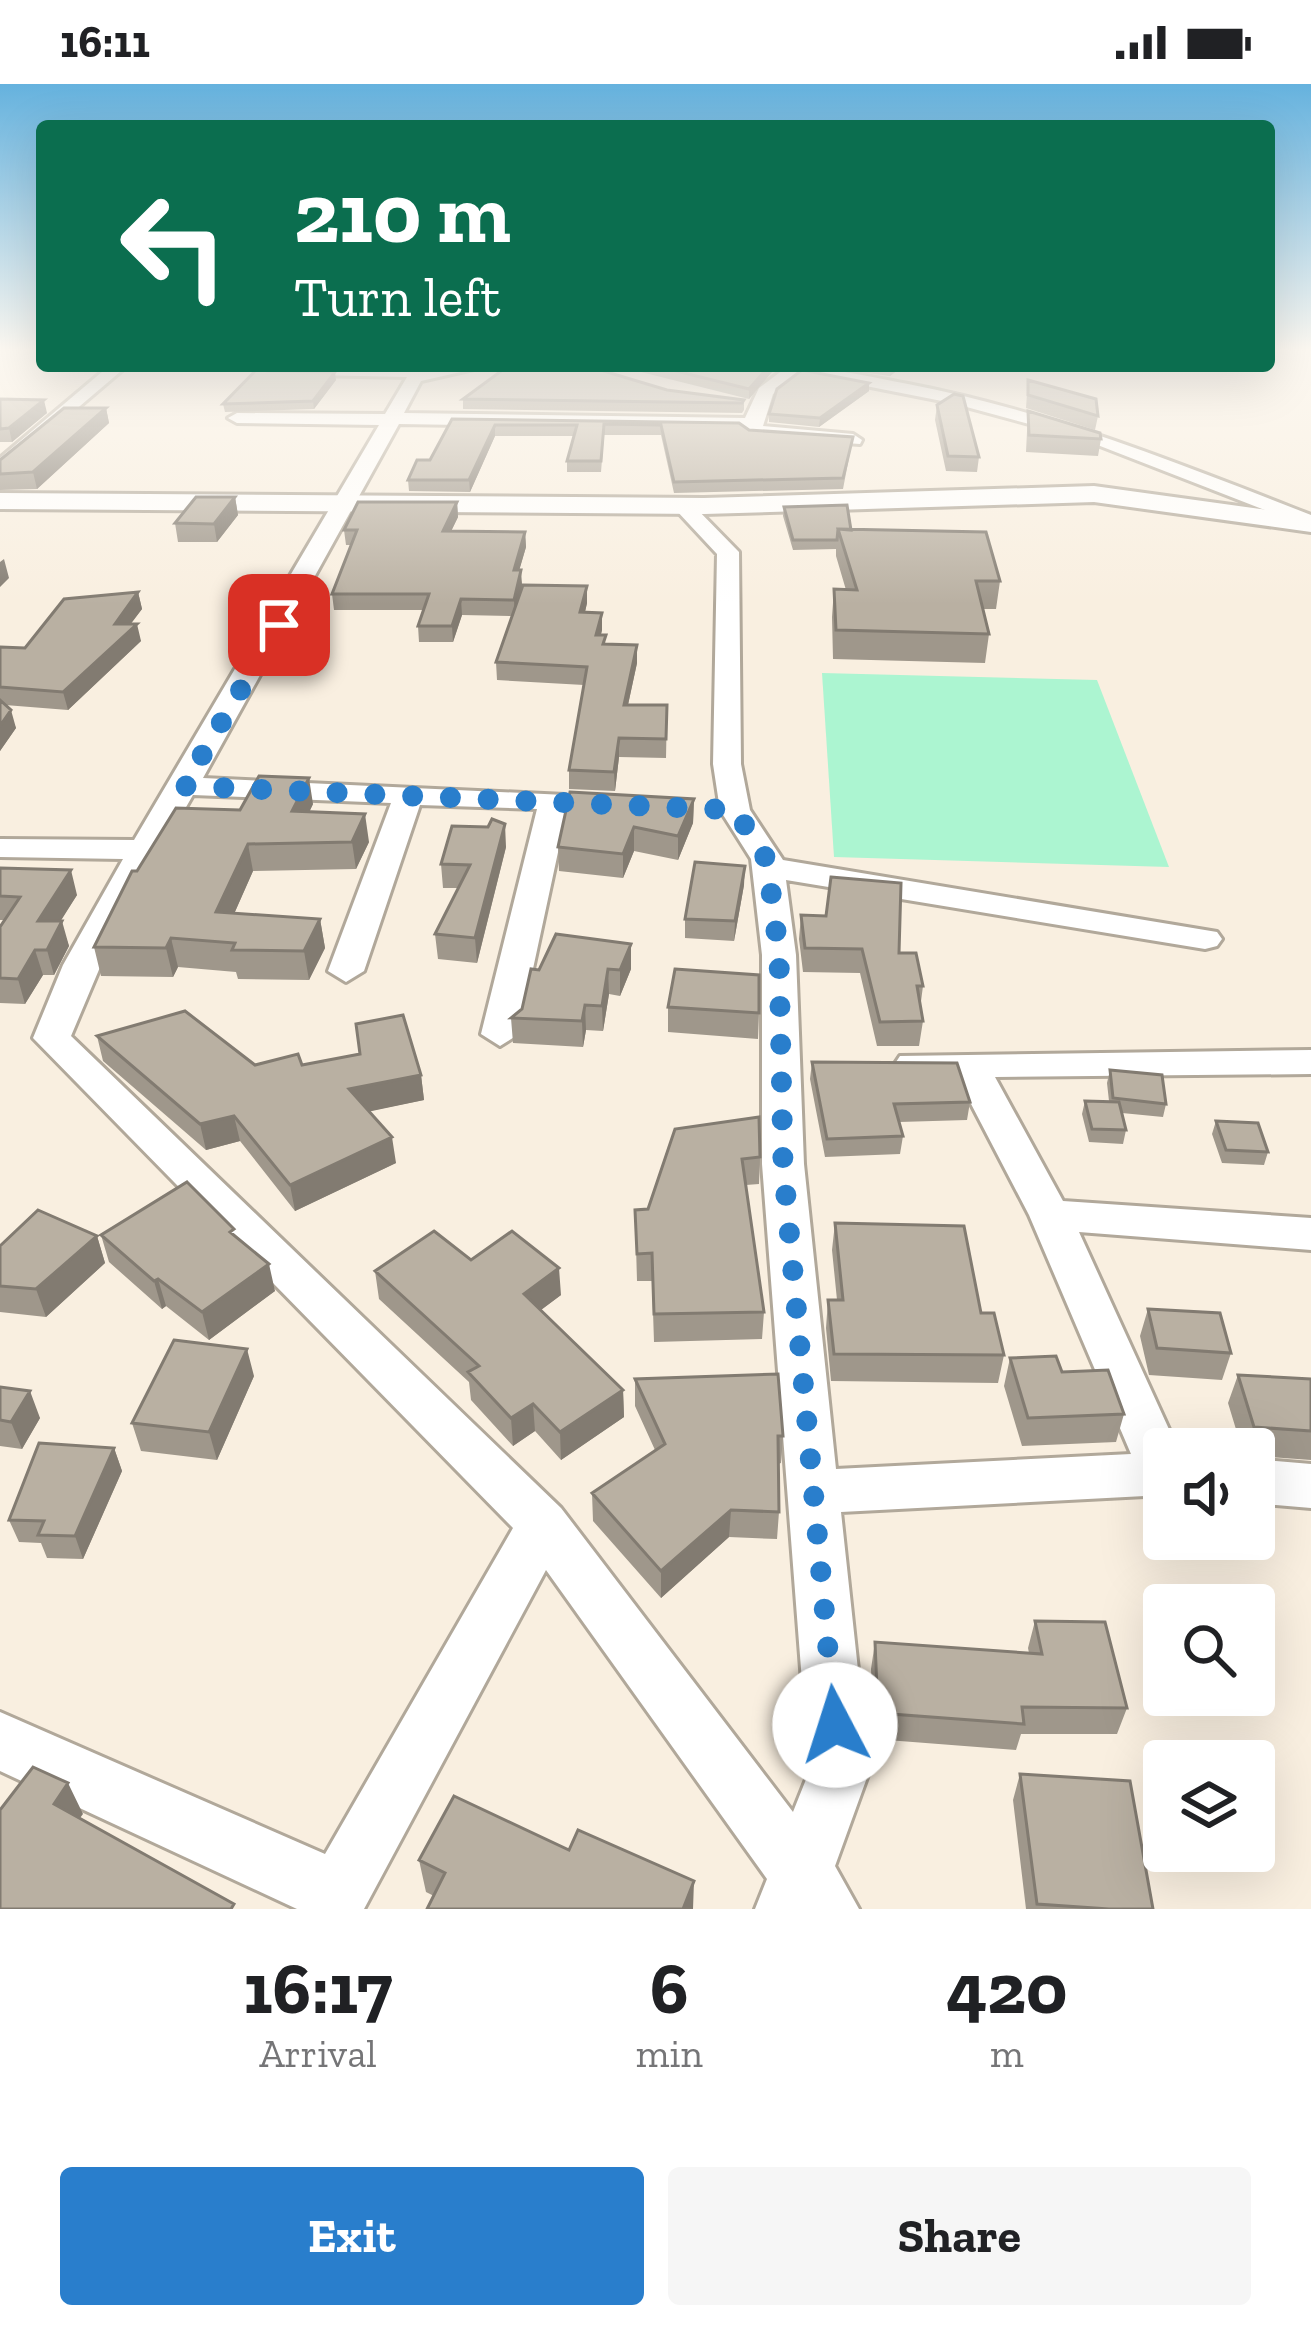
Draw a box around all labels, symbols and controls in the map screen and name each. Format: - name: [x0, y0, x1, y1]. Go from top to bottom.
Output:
- text: 16:11: [60, 15, 150, 69]
- text: 210 m: [294, 163, 511, 264]
- icon: left: [96, 168, 252, 324]
- text: Turn left: [294, 265, 501, 330]
- pin: [228, 574, 330, 676]
- icon: arrive: [246, 592, 312, 658]
- map controls: [1143, 1428, 1275, 1872]
- button: sound: [1143, 1428, 1275, 1560]
- button: search: [1143, 1584, 1275, 1716]
- position arrow: [772, 1662, 898, 1788]
- button: layers: [1143, 1740, 1275, 1872]
- text: 16:17: [244, 1945, 392, 2031]
- text: 6: [650, 1945, 689, 2031]
- text: 420: [946, 1945, 1067, 2031]
- text: Arrival: [259, 2030, 377, 2077]
- text: min: [636, 2030, 703, 2077]
- text: m: [990, 2030, 1024, 2077]
- button: Exit: [60, 2167, 644, 2305]
- button: Share: [668, 2167, 1251, 2305]

